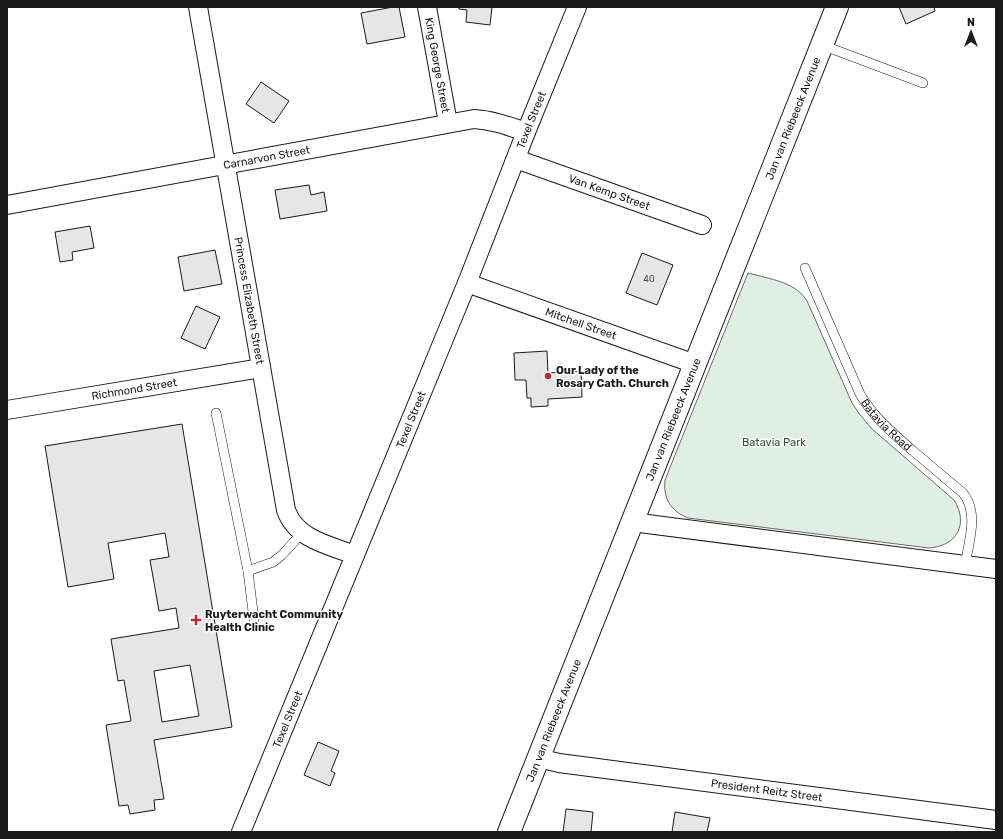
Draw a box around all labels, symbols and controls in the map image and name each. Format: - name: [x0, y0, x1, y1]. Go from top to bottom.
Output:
- north arrow: [951, 12, 991, 52]
- street label: King George Street: [423, 16, 453, 114]
- text: N: [967, 16, 975, 29]
- street label: Jan van Riebeeck Avenue: [762, 55, 823, 182]
- street label: Texel Street: [514, 89, 549, 150]
- street label: Carnarvon Street: [222, 143, 312, 172]
- street label: Van Kemp Street: [567, 172, 652, 213]
- street label: Princess Elizabeth Street: [232, 236, 267, 366]
- house number: 40: [643, 274, 655, 284]
- street label: Mitchell Street: [544, 305, 619, 342]
- street label: Jan van Riebeeck Avenue: [643, 356, 703, 483]
- place label: Our Lady of the Rosary Cath. Church: [556, 364, 669, 390]
- marker: Our Lady of the Rosary Cath. Church: [543, 371, 553, 381]
- street label: Richmond Street: [91, 375, 179, 402]
- street label: Texel Street: [393, 388, 429, 450]
- street label: Batavia Road: [858, 396, 914, 453]
- park label: Batavia Park: [742, 436, 806, 449]
- place label: Ruyterwacht Community Health Clinic: [205, 608, 343, 634]
- marker: Ruyterwacht Community Health Clinic: [190, 614, 202, 626]
- street label: Jan van Riebeeck Avenue: [523, 657, 584, 784]
- street label: Texel Street: [270, 688, 305, 750]
- street label: President Reitz Street: [710, 776, 824, 804]

